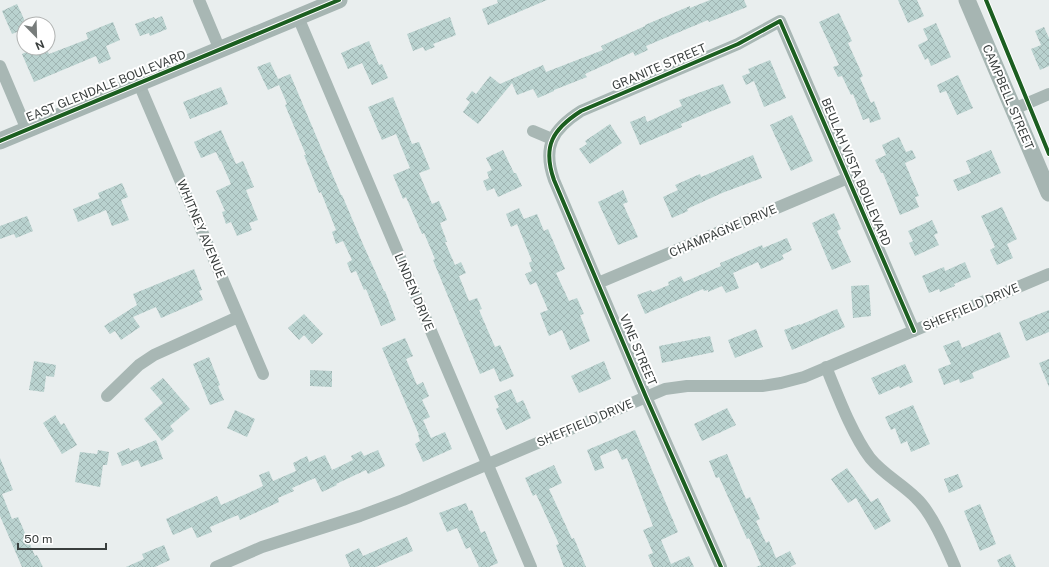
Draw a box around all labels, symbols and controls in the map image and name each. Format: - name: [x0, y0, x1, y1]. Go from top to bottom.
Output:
- north arrow: [16, 16, 56, 56]
- text: N: [34, 38, 46, 52]
- street label: GRANITE STREET: [610, 41, 708, 93]
- street label: CAMPBELL STREET: [980, 42, 1036, 152]
- street label: EAST GLENDALE BOULEVARD: [24, 48, 188, 124]
- street label: BEULAH VISTA BOULEVARD: [818, 96, 894, 248]
- street label: WHITNEY AVENUE: [174, 178, 228, 280]
- street label: CHAMPAGNE DRIVE: [667, 202, 779, 260]
- street label: LINDEN DRIVE: [391, 251, 437, 333]
- street label: SHEFFIELD DRIVE: [921, 280, 1021, 334]
- street label: VINE STREET: [617, 312, 659, 388]
- street label: SHEFFIELD DRIVE: [535, 396, 635, 450]
- scale bar: [18, 525, 106, 551]
- text: 50 m: [24, 532, 52, 546]

